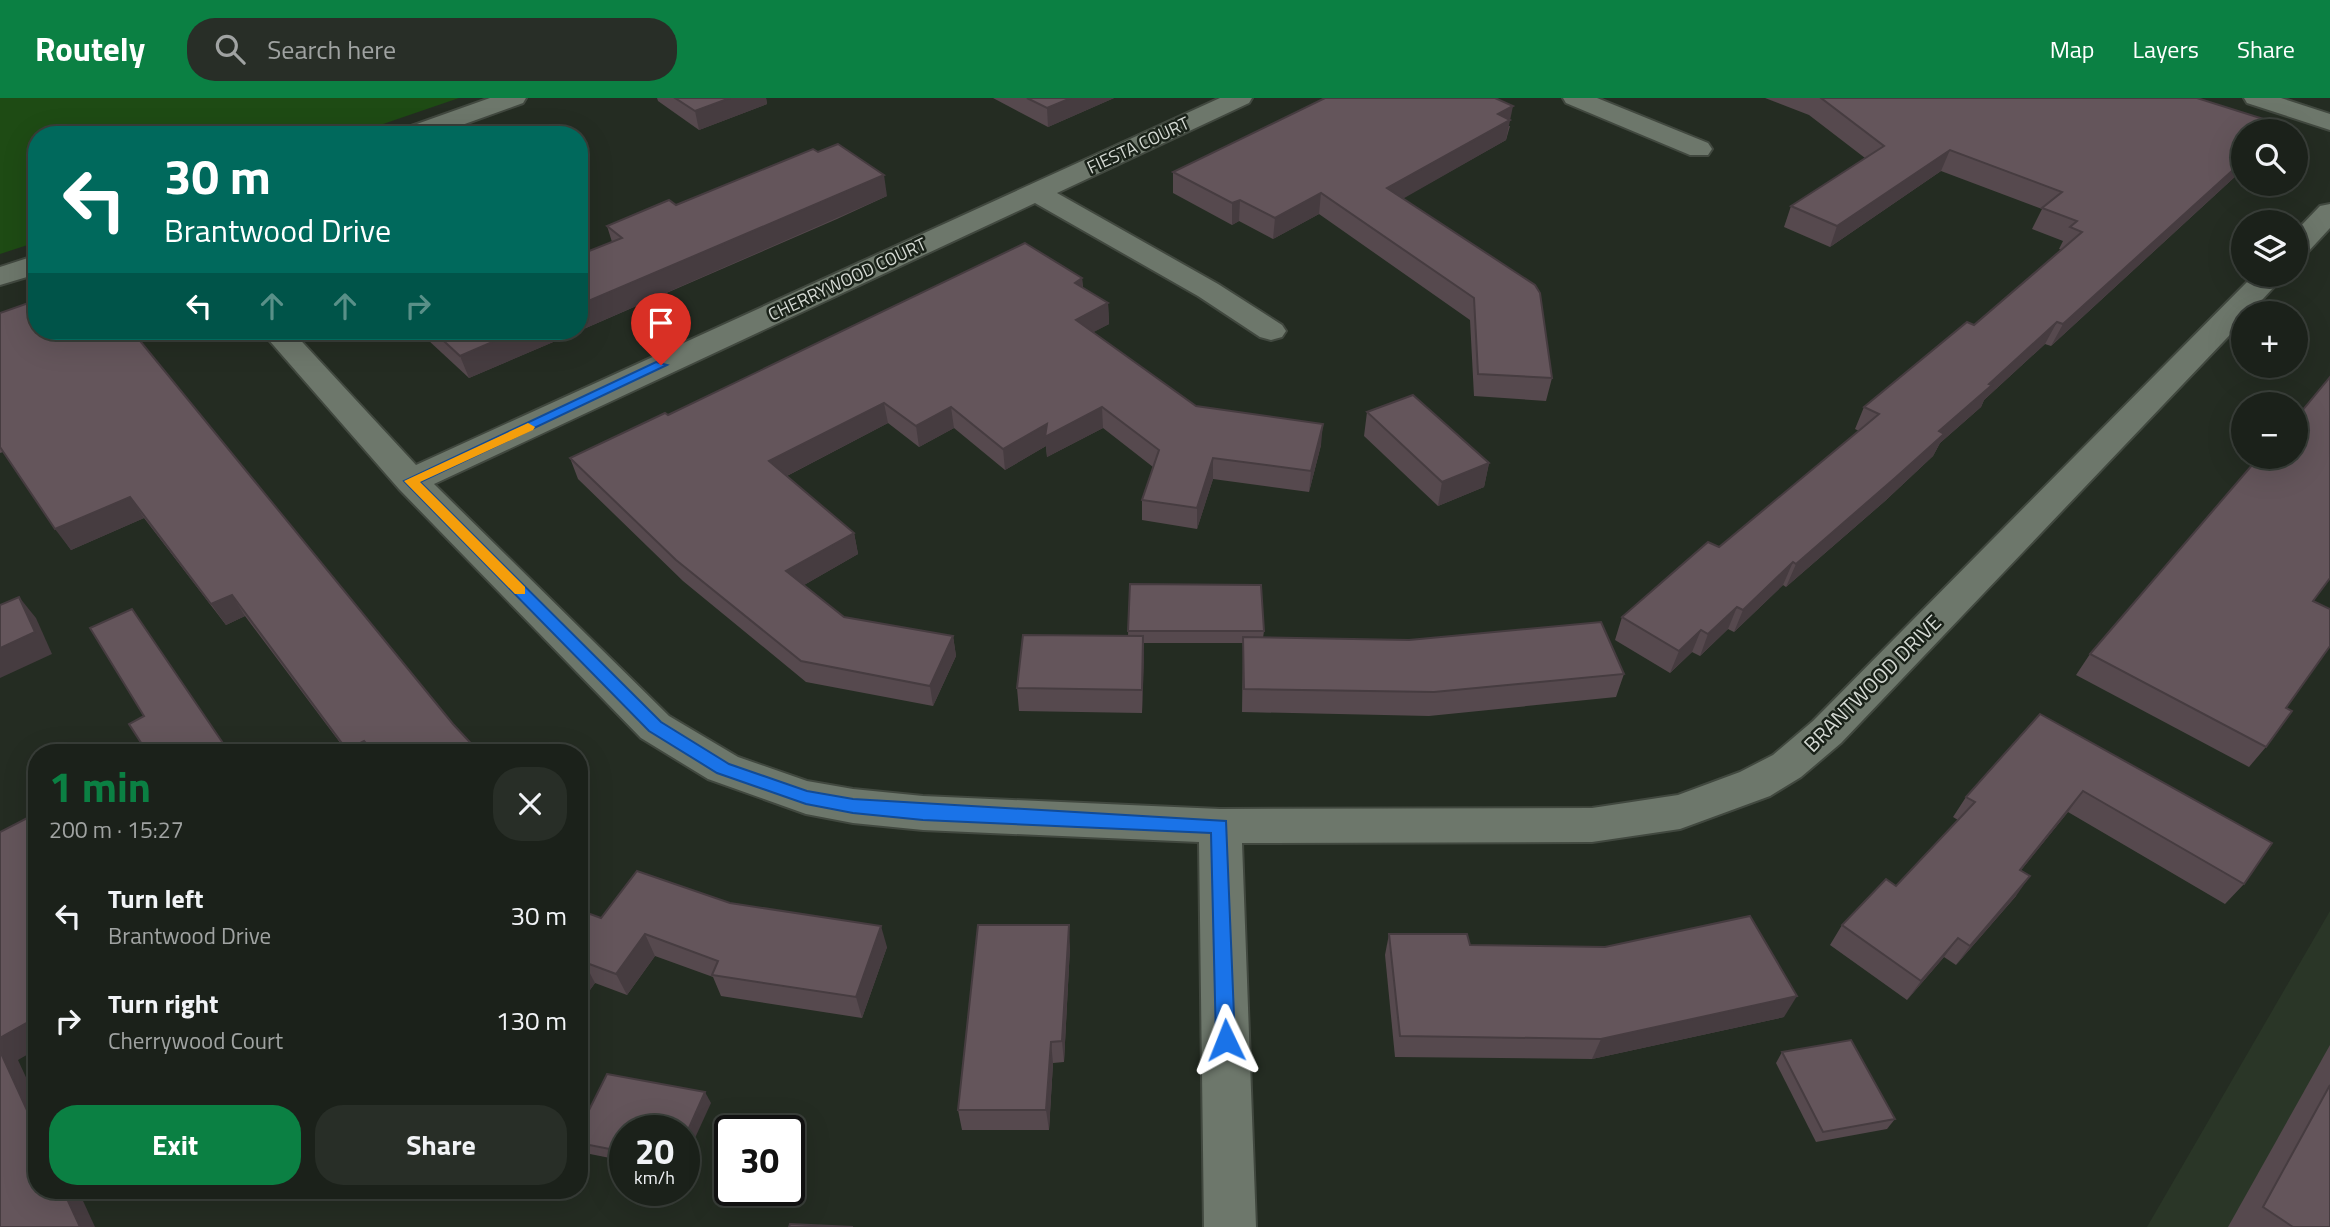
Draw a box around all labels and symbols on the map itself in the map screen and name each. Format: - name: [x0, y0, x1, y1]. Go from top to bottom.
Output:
- street label: FIESTA COURT: [1082, 109, 1194, 181]
- street label: CHERRYWOOD COURT: [763, 230, 931, 328]
- pin: [631, 293, 691, 365]
- street label: BRANTWOOD DRIVE: [1796, 607, 1948, 759]
- position arrow: [1189, 1003, 1263, 1077]
- speed limit sign: 30: [714, 1115, 805, 1206]

